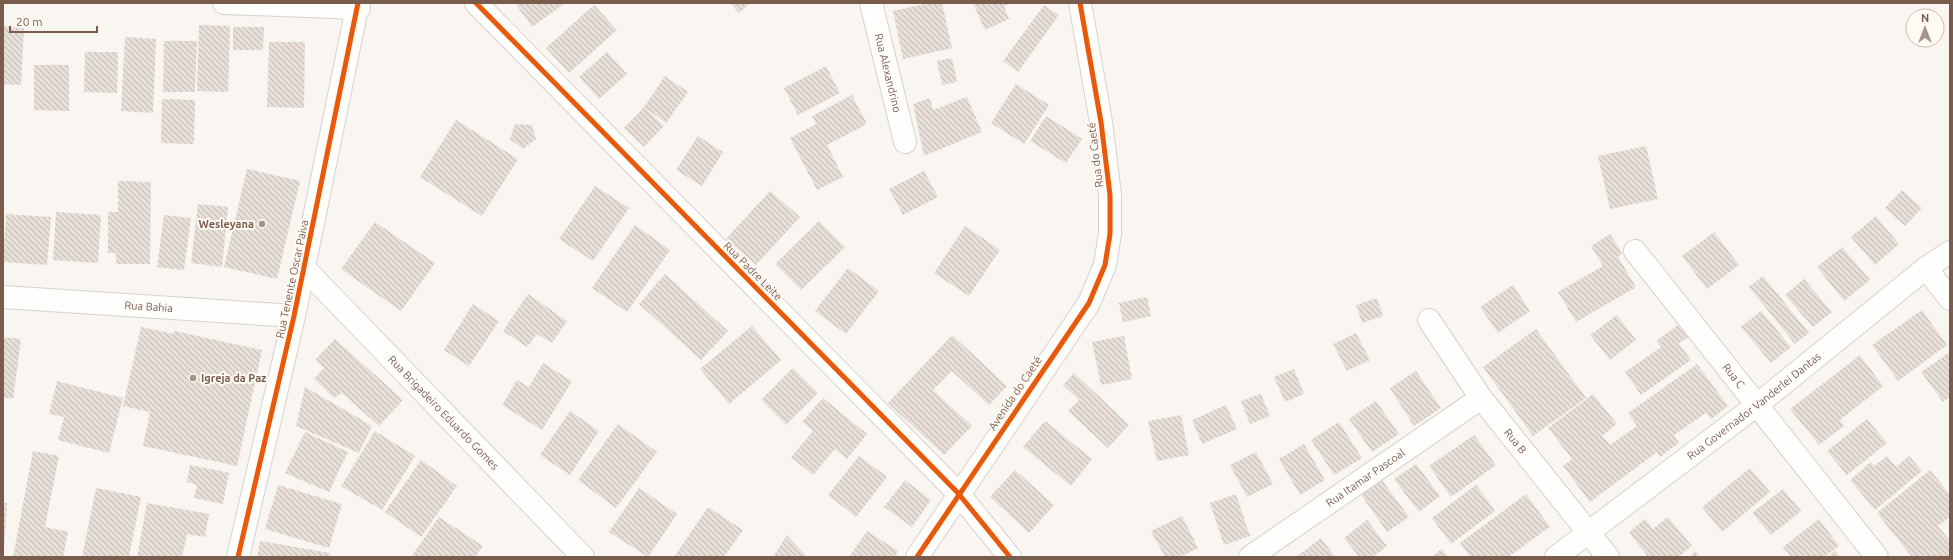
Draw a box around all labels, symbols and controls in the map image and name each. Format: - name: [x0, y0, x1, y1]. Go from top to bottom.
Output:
- scale bar: [10, 8, 97, 34]
- north arrow: [1905, 8, 1945, 48]
- text: N: [1921, 12, 1929, 24]
- text: 20 m: [16, 15, 43, 28]
- street label: Rua Alexandrino: [873, 32, 904, 114]
- street label: Rua do Caeté: [1085, 122, 1105, 188]
- place label: Wesleyana: [199, 218, 254, 230]
- marker: Wesleyana: [257, 219, 267, 229]
- street label: Rua Tenente Oscar Paiva: [274, 219, 310, 339]
- street label: Rua Padre Leite: [721, 239, 785, 303]
- street label: Rua Bahia: [124, 299, 173, 314]
- street label: Rua Governador Vanderlei Dantas: [1685, 350, 1823, 462]
- street label: Rua Brigadeiro Eduardo Gomes: [386, 353, 501, 472]
- street label: Avenida do Caeté: [986, 354, 1044, 432]
- street label: Rua C: [1720, 361, 1747, 391]
- place label: Igreja da Paz: [201, 372, 267, 384]
- marker: Igreja da Paz: [188, 373, 198, 383]
- street label: Rua B: [1502, 426, 1529, 456]
- street label: Rua Itamar Pascoal: [1324, 446, 1407, 509]

